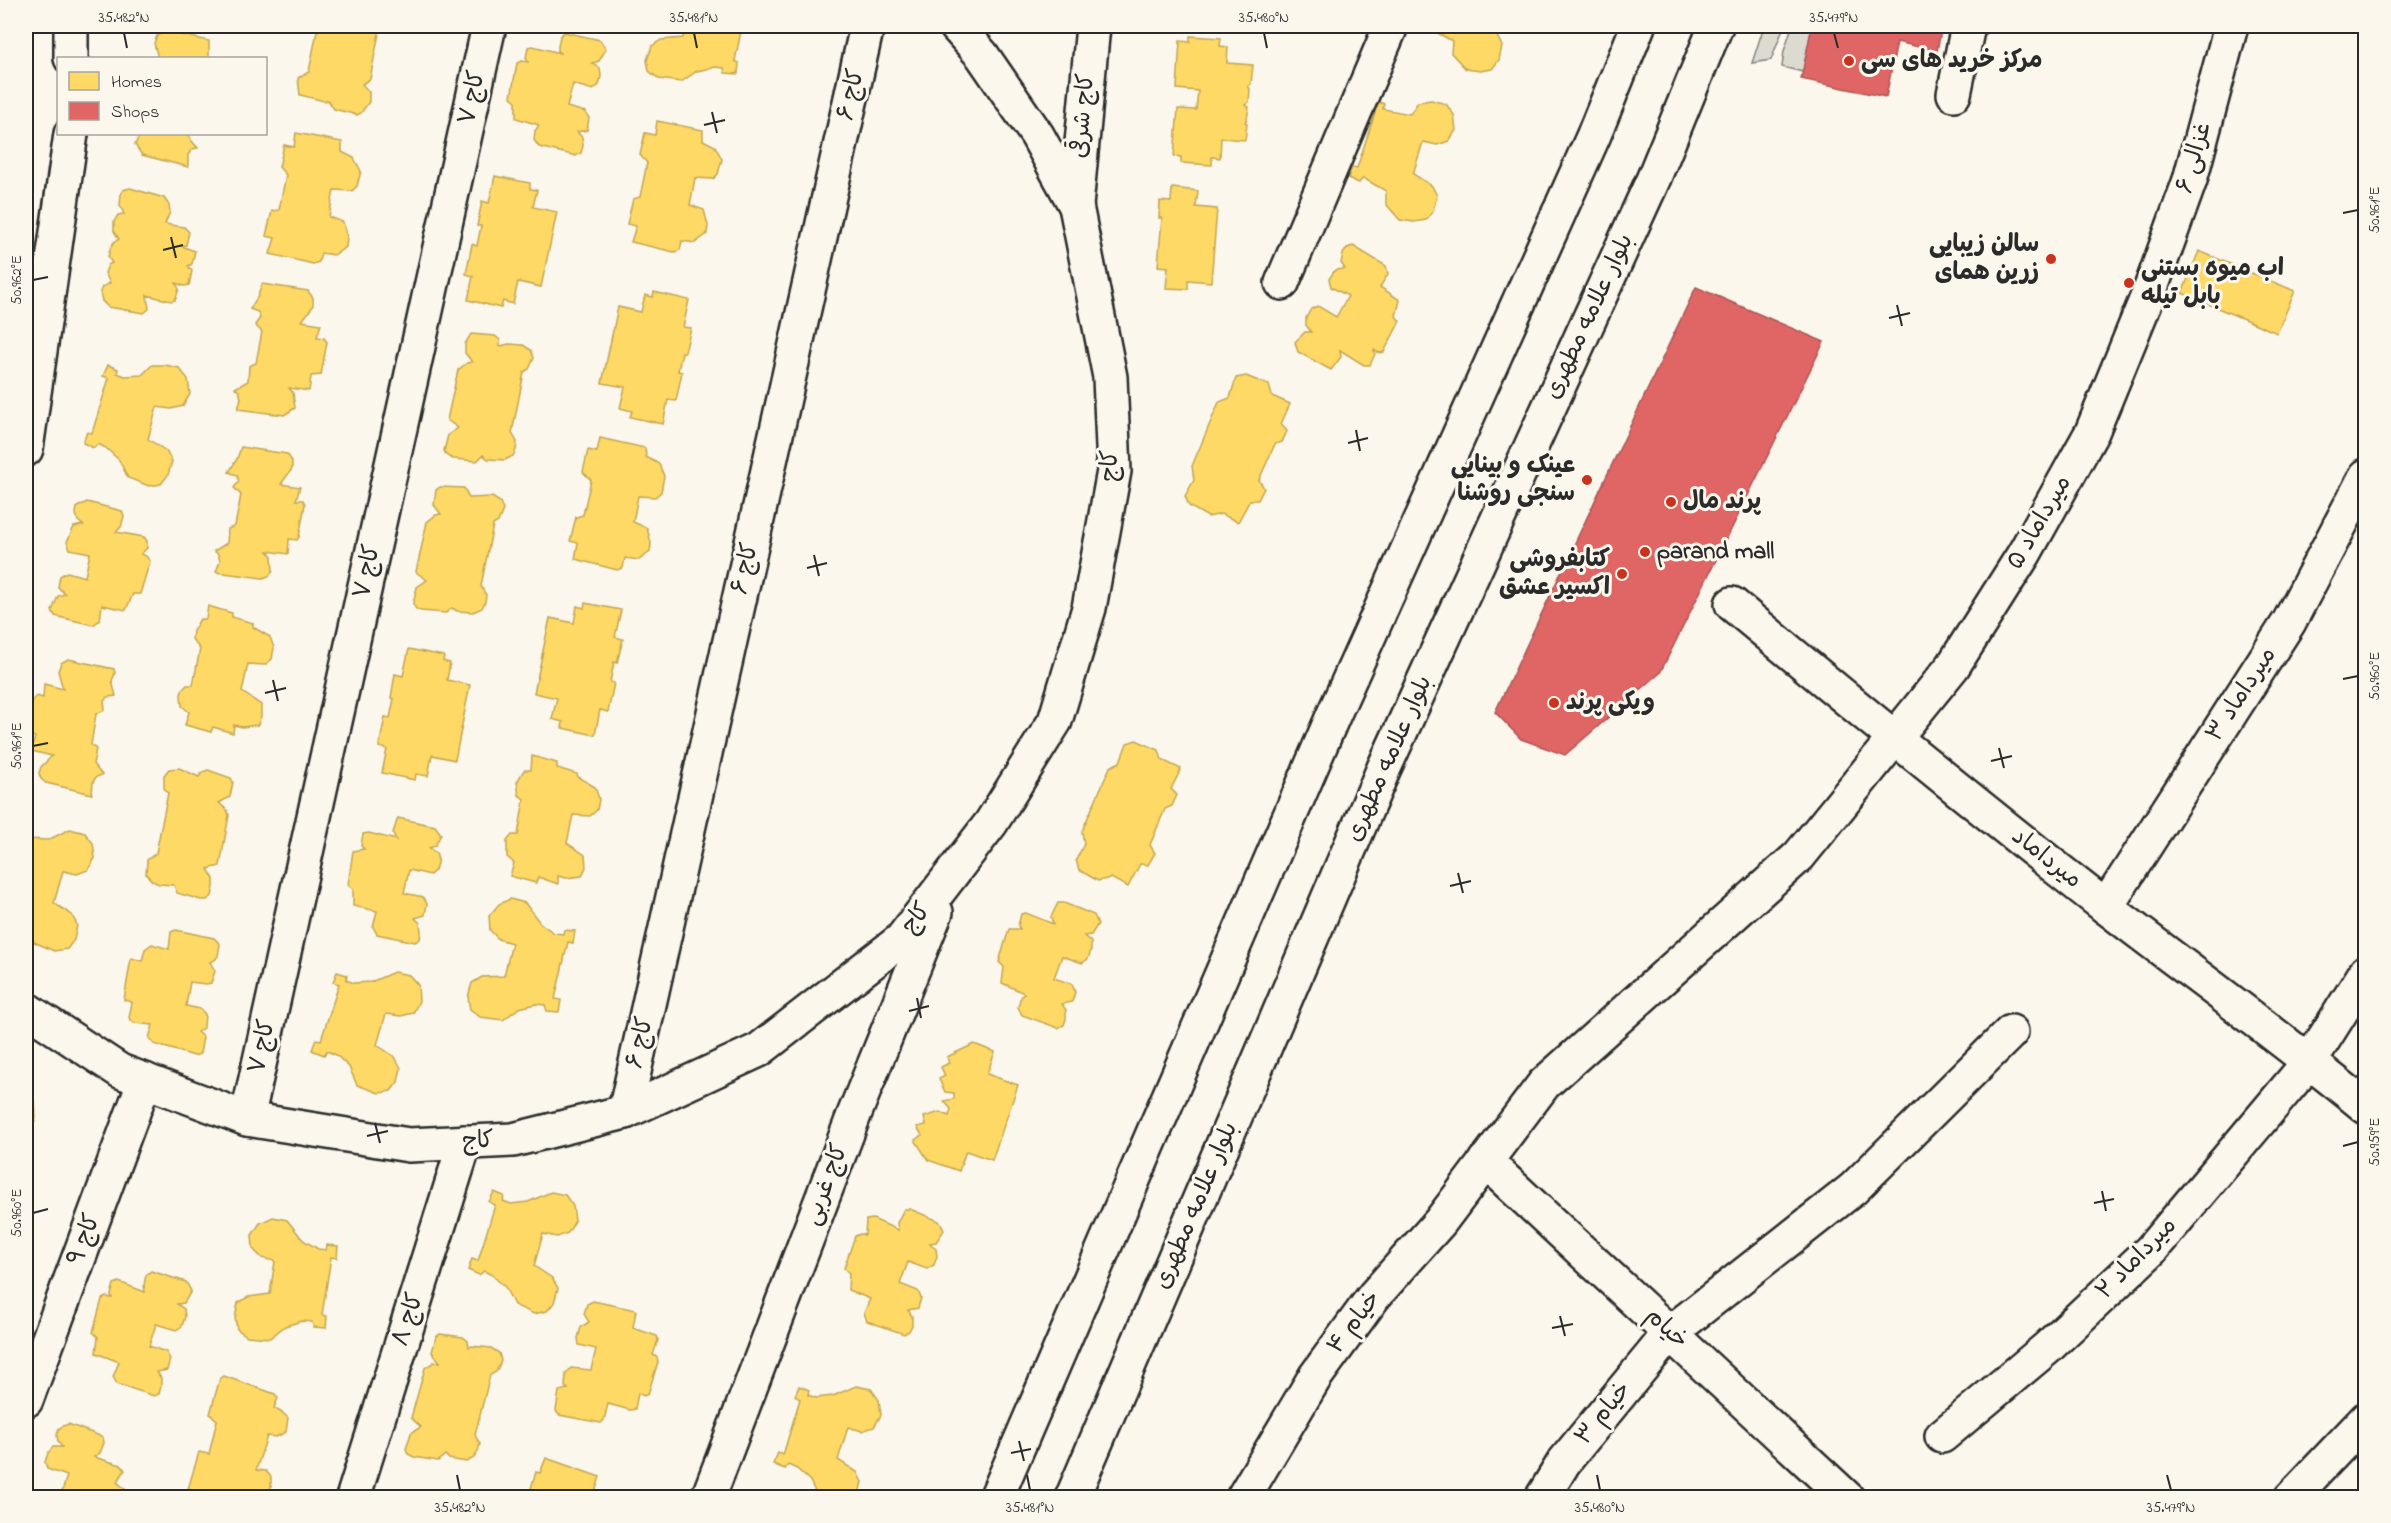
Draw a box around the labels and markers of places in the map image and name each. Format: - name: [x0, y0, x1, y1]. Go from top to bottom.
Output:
- place label: مرکز خرید های سی: [1861, 44, 2042, 79]
- marker: مرکز خرید های سی: [1842, 54, 1856, 68]
- place label: سالن زیبایی زرین همای: [1929, 228, 2039, 291]
- marker: سالن زیبایی زرین همای: [2044, 252, 2058, 266]
- place label: اب میوه بستنی بابل تیله: [2141, 252, 2284, 315]
- marker: اب میوه بستنی بابل تیله: [2122, 276, 2136, 290]
- place label: عینک و بینایی سنجی روشنا: [1451, 449, 1575, 512]
- marker: عینک و بینایی سنجی روشنا: [1580, 473, 1594, 487]
- place label: پرند مال: [1683, 485, 1761, 520]
- marker: پرند مال: [1664, 495, 1678, 509]
- place label: parand mall: [1657, 535, 1774, 570]
- place label: کتابفروشی اکسیر عشق: [1499, 543, 1610, 606]
- marker: parand mall: [1638, 545, 1652, 559]
- marker: کتابفروشی اکسیر عشق: [1615, 567, 1629, 581]
- place label: ویکی پرند: [1566, 686, 1655, 721]
- marker: ویکی پرند: [1547, 696, 1561, 710]

